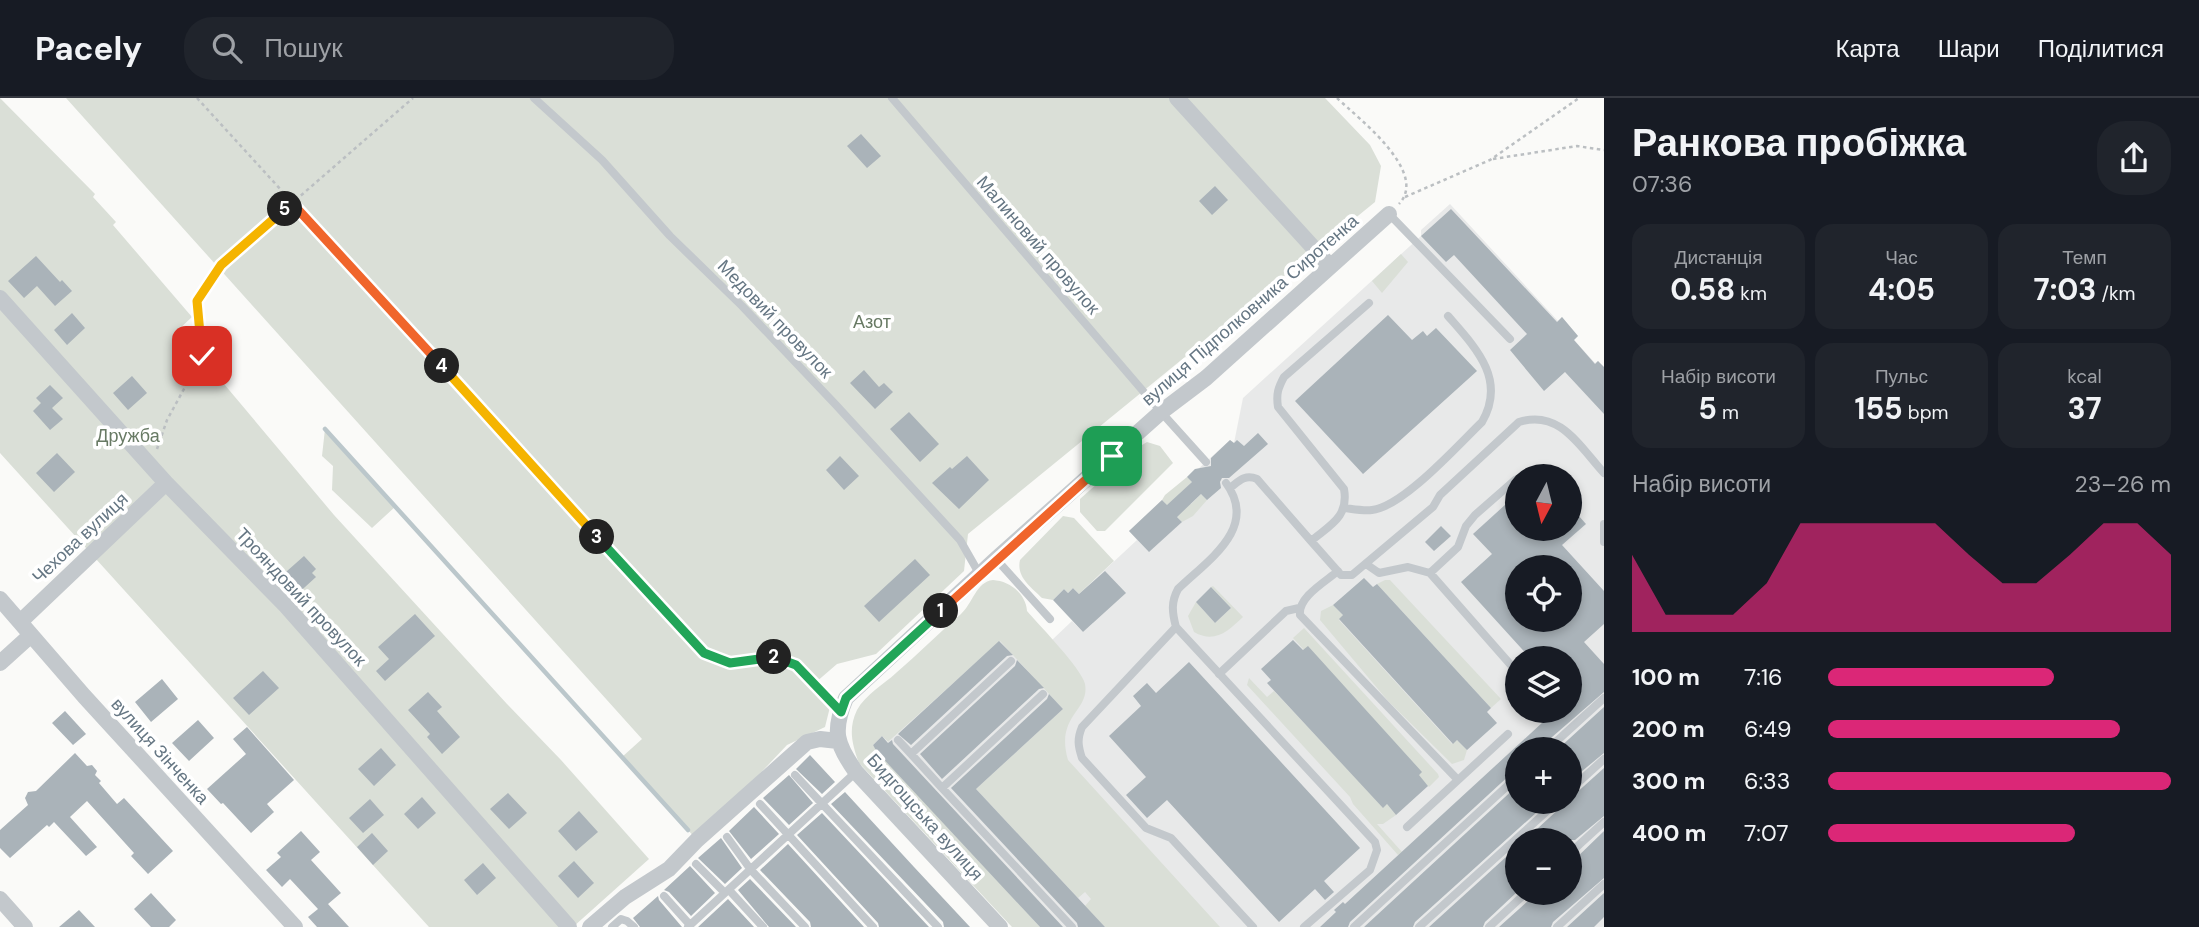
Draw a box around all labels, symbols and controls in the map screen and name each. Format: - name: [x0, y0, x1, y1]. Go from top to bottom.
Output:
- search box: [184, 17, 674, 80]
- text: Pacely: [35, 27, 142, 70]
- icon: search: [208, 29, 246, 67]
- text: Пошук: [264, 31, 343, 65]
- text: Карта: [1835, 33, 1900, 64]
- text: Шари: [1938, 33, 2000, 64]
- text: Поділитися: [2038, 33, 2164, 64]
- text: Ранкова пробіжка: [1632, 118, 1966, 168]
- button: share: [2097, 121, 2171, 195]
- text: 07:36: [1632, 169, 1692, 199]
- street label: Малиновий провулок: [971, 171, 1105, 319]
- pin: 5: [268, 192, 302, 226]
- text: 5: [279, 196, 290, 221]
- street label: вулиця Підполковника Сиротенка: [1136, 208, 1364, 411]
- text: Дистанція: [1675, 245, 1762, 270]
- text: Час: [1885, 245, 1918, 270]
- text: Темп: [2062, 245, 2107, 270]
- street label: Медовий провулок: [712, 255, 838, 384]
- text: 0.58: [1670, 270, 1735, 309]
- text: 4:05: [1868, 270, 1935, 309]
- text: 7:03: [2034, 270, 2096, 309]
- text: km: [1735, 281, 1767, 306]
- text: /km: [2096, 281, 2135, 306]
- park label: Азот: [853, 310, 891, 334]
- pin: [172, 326, 232, 386]
- icon: check: [183, 337, 221, 375]
- pin: 4: [424, 348, 460, 384]
- text: 4: [435, 353, 448, 378]
- text: Набір висоти: [1661, 364, 1776, 389]
- text: Пульс: [1875, 364, 1928, 389]
- text: kcal: [2067, 364, 2102, 389]
- text: 5: [1698, 389, 1717, 428]
- text: 155: [1854, 389, 1903, 428]
- text: 37: [2068, 389, 2102, 428]
- text: m: [1717, 400, 1739, 425]
- text: bpm: [1903, 400, 1949, 425]
- park label: Дружба: [96, 424, 161, 448]
- pin: [1082, 426, 1142, 486]
- icon: arrive: [1093, 437, 1131, 475]
- north arrow: [1505, 464, 1582, 541]
- map controls: [1505, 464, 1582, 905]
- text: Набір висоти: [1632, 469, 1771, 499]
- text: 23–26 m: [2074, 469, 2171, 499]
- street label: Чехова вулиця: [27, 487, 133, 589]
- pin: 3: [580, 520, 614, 555]
- street label: Трояндовий провулок: [231, 523, 372, 671]
- text: 3: [591, 524, 602, 549]
- button: locate: [1505, 555, 1582, 632]
- pin: 1: [923, 594, 958, 628]
- text: 1: [937, 598, 944, 623]
- pin: 2: [756, 640, 792, 674]
- text: 2: [768, 644, 779, 669]
- button: layers: [1505, 646, 1582, 723]
- text: 100 m: [1632, 662, 1700, 692]
- text: 7:16: [1744, 662, 1783, 692]
- street label: вулиця Зінченка: [106, 693, 215, 810]
- text: 200 m: [1632, 714, 1705, 744]
- text: 6:49: [1744, 714, 1792, 744]
- button: +: [1505, 737, 1582, 814]
- street label: Бидгощська вулиця: [861, 748, 989, 886]
- text: 300 m: [1632, 766, 1705, 796]
- text: 6:33: [1744, 766, 1790, 796]
- text: 400 m: [1632, 818, 1706, 848]
- text: 7:07: [1744, 818, 1789, 848]
- button: −: [1505, 828, 1582, 905]

